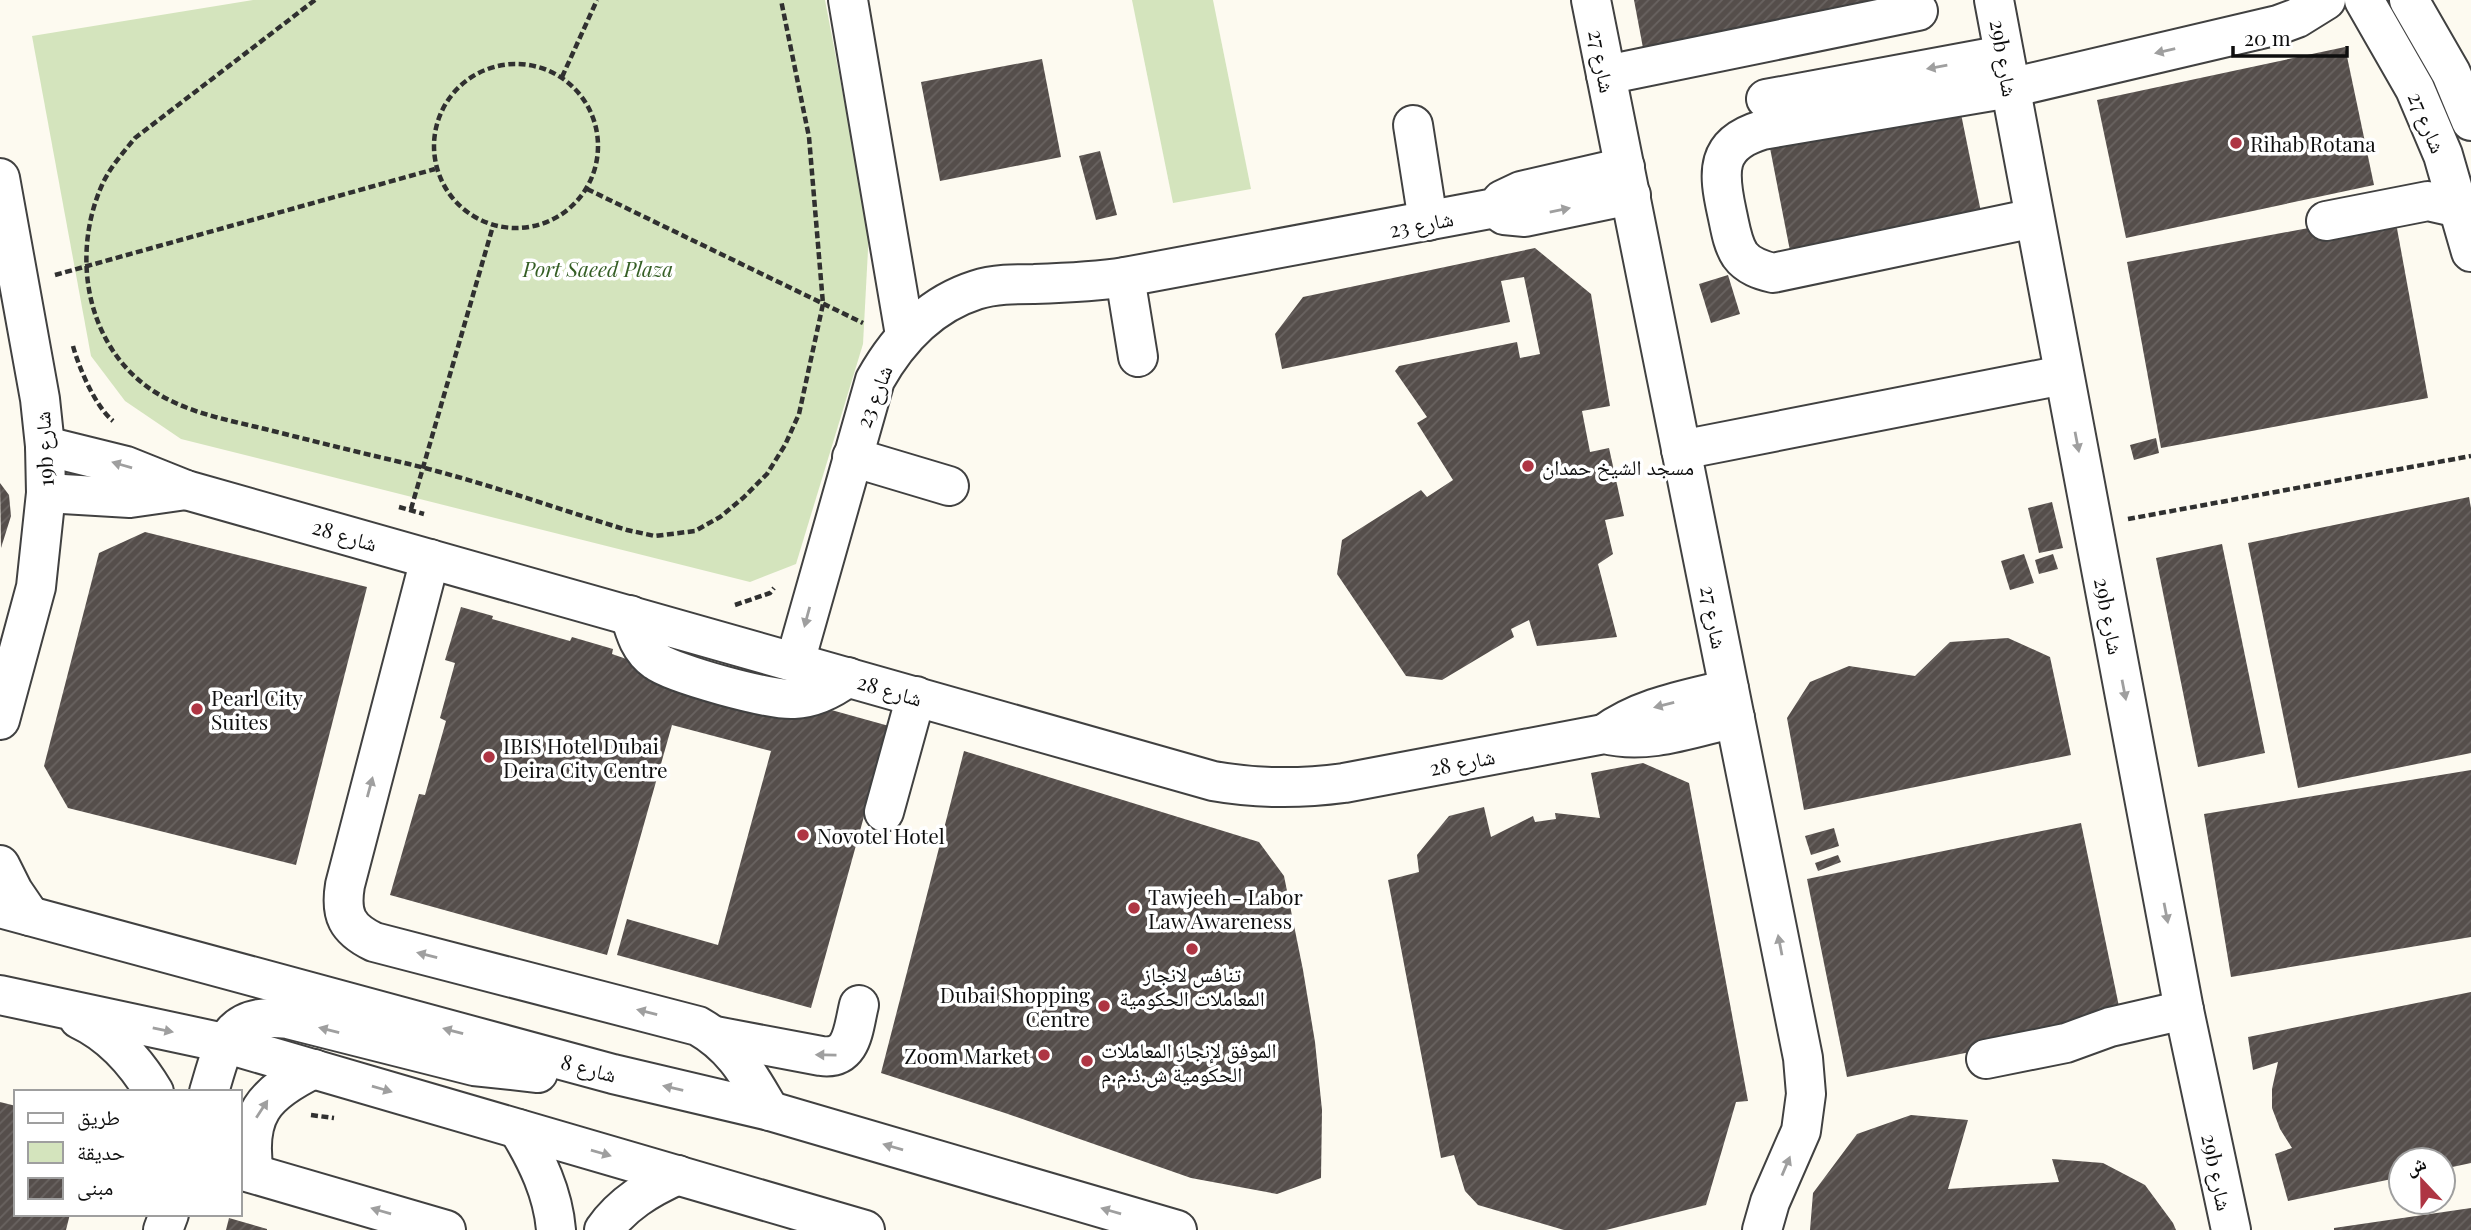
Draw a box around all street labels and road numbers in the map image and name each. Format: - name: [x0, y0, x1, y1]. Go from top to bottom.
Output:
- street label: 29b شارع: [1983, 17, 2026, 99]
- street label: شارع 27: [1582, 27, 1623, 95]
- street label: شارع 27: [2402, 87, 2453, 157]
- street label: شارع 23: [1387, 203, 1456, 244]
- street label: شارع 23: [848, 361, 899, 432]
- street label: 19b شارع: [27, 411, 60, 487]
- street label: شارع 28: [309, 511, 381, 558]
- street label: 29b شارع: [2088, 575, 2131, 657]
- street label: شارع 27: [1694, 583, 1735, 651]
- street label: شارع 28: [854, 666, 926, 713]
- street label: شارع 28: [1427, 741, 1497, 782]
- street label: شارع 8: [558, 1046, 620, 1089]
- street label: 29b شارع: [2195, 1131, 2240, 1213]

